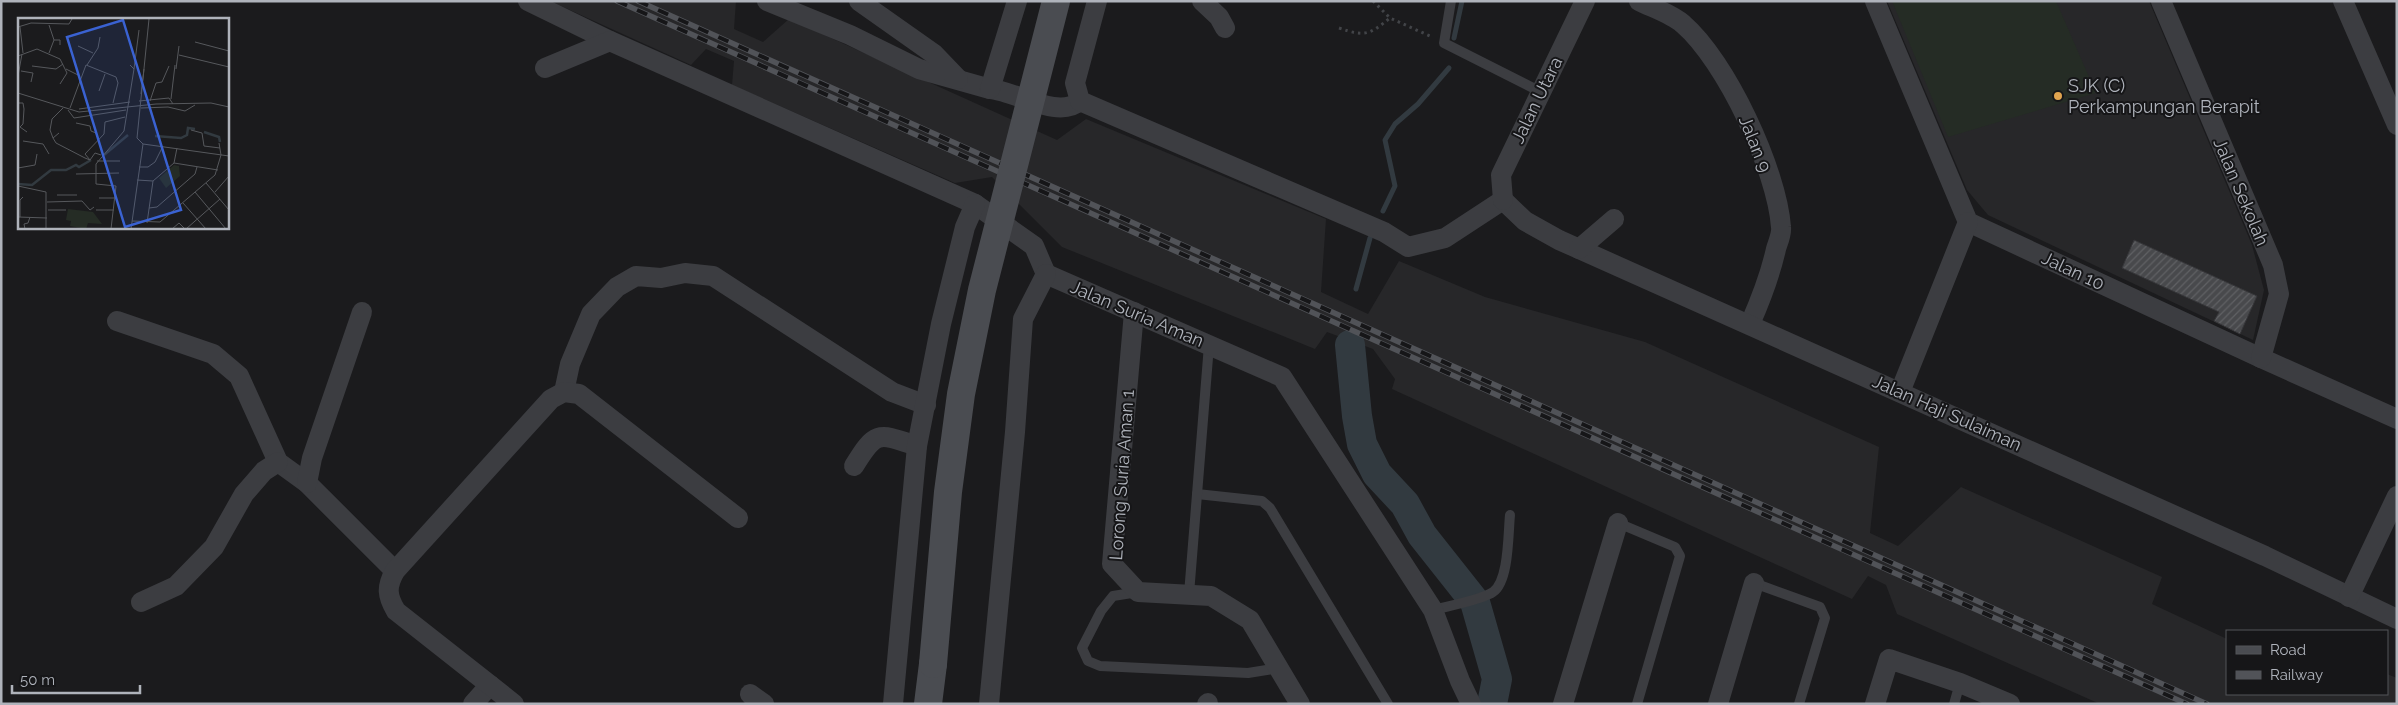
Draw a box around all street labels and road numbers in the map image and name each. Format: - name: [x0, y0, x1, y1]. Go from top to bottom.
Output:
- street label: Jalan Utara: [1507, 53, 1566, 146]
- street label: Jalan 9: [1735, 113, 1776, 175]
- street label: Jalan Sekolah: [2209, 135, 2274, 249]
- street label: Jalan 10: [2038, 247, 2108, 294]
- street label: Jalan Suria Aman: [1067, 276, 1207, 351]
- street label: Jalan Haji Sulaiman: [1869, 370, 2025, 455]
- street label: Lorong Suria Aman 1: [1105, 389, 1138, 561]

